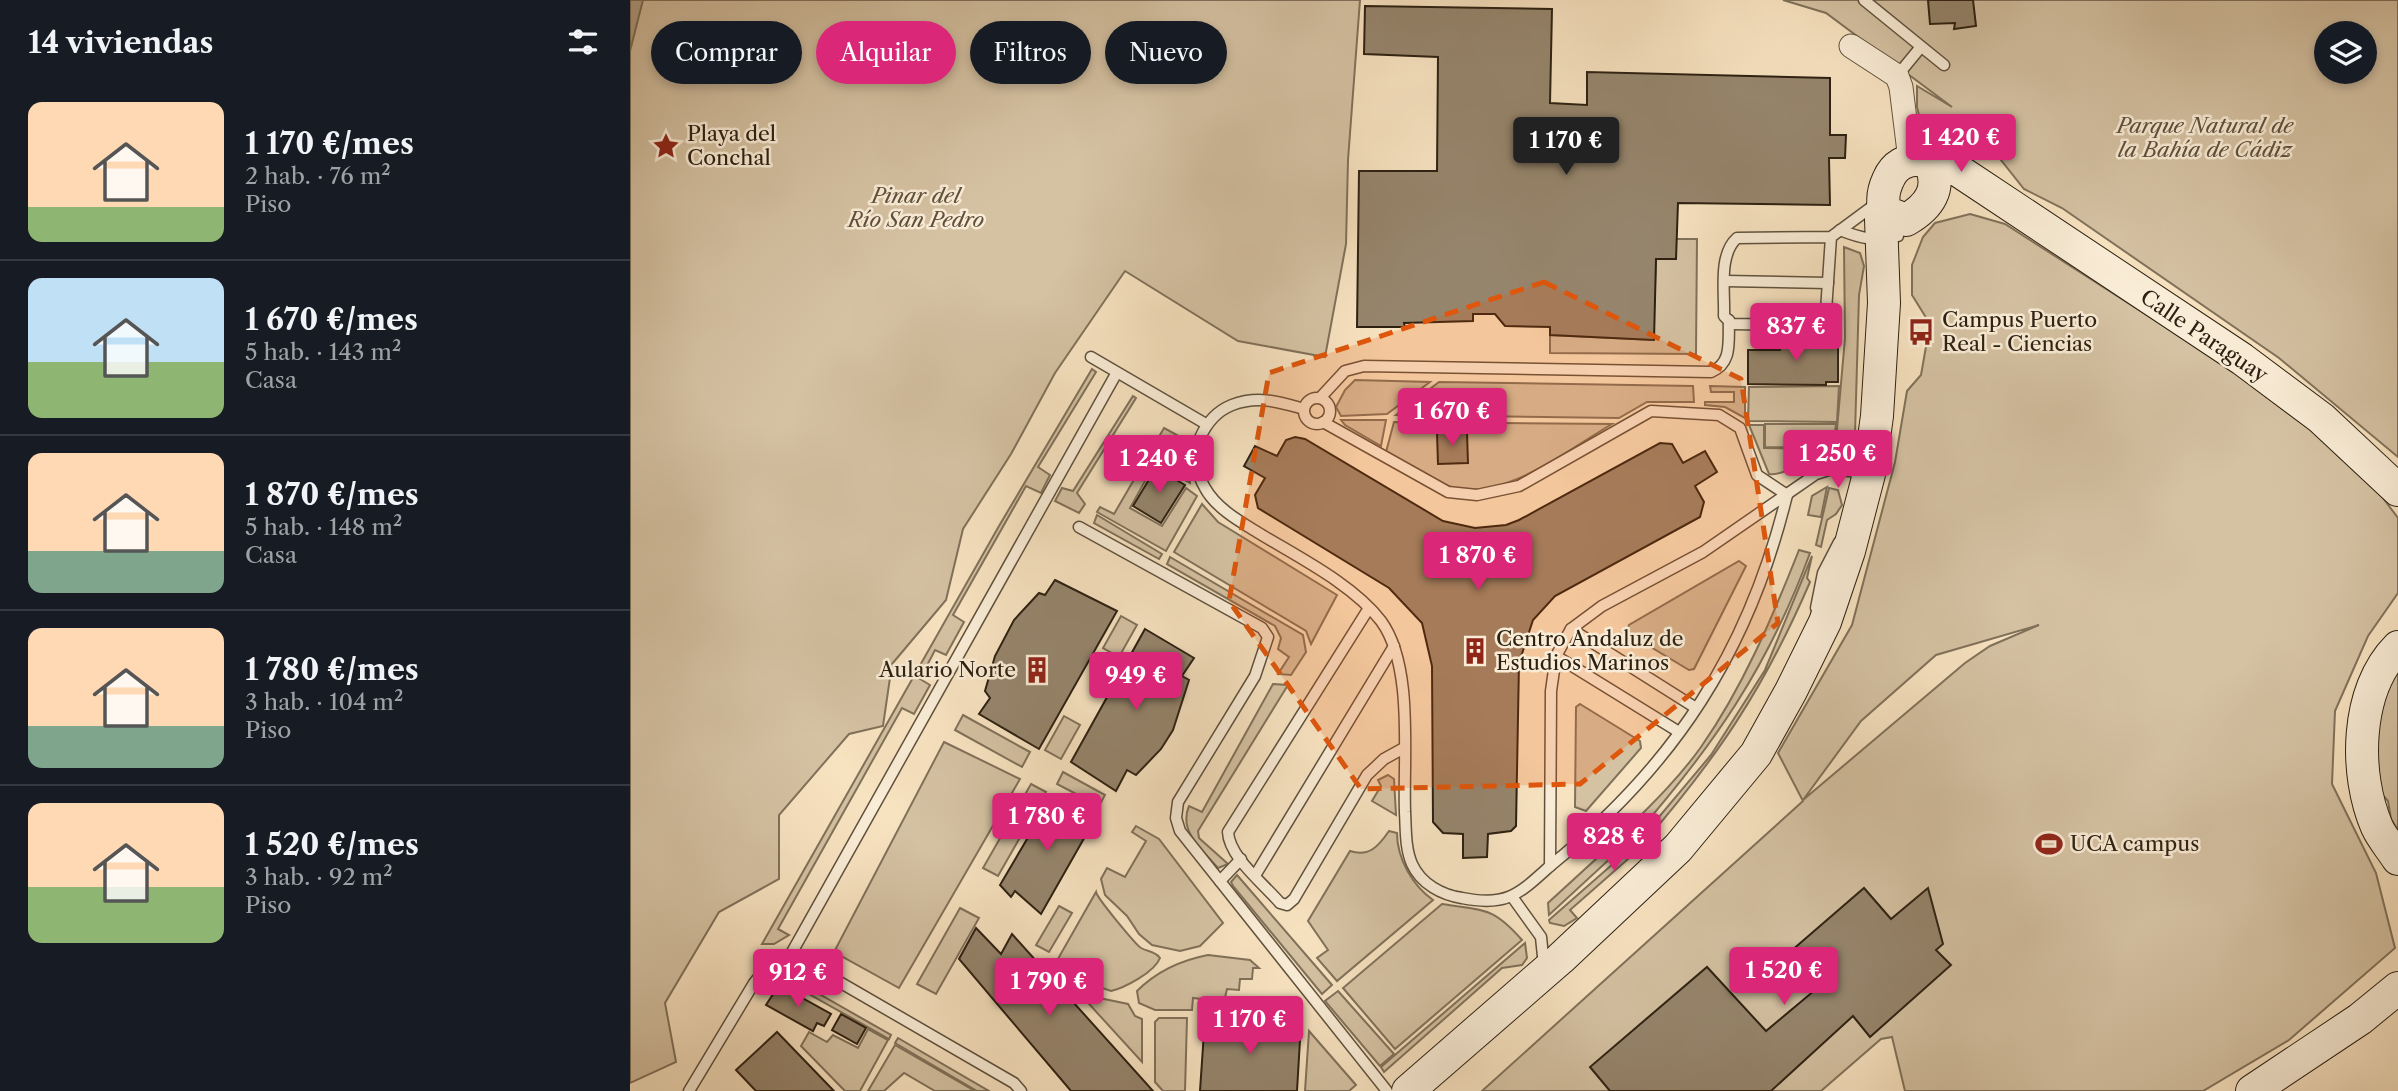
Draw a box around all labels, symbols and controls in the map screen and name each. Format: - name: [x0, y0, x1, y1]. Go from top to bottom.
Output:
- chip: Comprar: [651, 21, 802, 84]
- chip: Alquilar: [816, 21, 956, 84]
- chip: Filtros: [970, 21, 1091, 84]
- chip: Nuevo: [1105, 21, 1227, 84]
- map controls: [2314, 21, 2377, 84]
- button: layers: [2314, 21, 2377, 84]
- icon: filters: [564, 23, 602, 61]
- text: 14 viviendas: [28, 24, 214, 61]
- park label: Parque Natural de la Bahía de Cádiz: [2115, 113, 2294, 162]
- pin: 1 420 €: [1896, 114, 2026, 174]
- pin: 1 170 €: [1501, 118, 1631, 177]
- place label: Playa del Conchal: [687, 121, 776, 170]
- text: 1 420 €: [1922, 123, 2000, 151]
- text: 1 170 €/mes: [245, 125, 414, 162]
- text: 1 170 €: [1529, 126, 1603, 154]
- icon: home: [84, 130, 168, 214]
- place icon: Playa del Conchal: [651, 131, 681, 161]
- text: 2 hab. · 76 m²: [245, 162, 391, 190]
- park label: Pinar del Río San Pedro: [846, 183, 984, 232]
- text: Piso: [245, 190, 291, 218]
- street label: Calle Paraguay: [2136, 284, 2273, 387]
- text: 1 670 €/mes: [245, 301, 418, 338]
- pin: 837 €: [1747, 304, 1845, 363]
- icon: home: [84, 306, 168, 390]
- place label: Campus Puerto Real - Ciencias: [1942, 307, 2097, 356]
- text: 837 €: [1766, 312, 1826, 340]
- bus stop icon: Campus Puerto Real - Ciencias: [1906, 317, 1936, 347]
- text: 5 hab. · 143 m²: [245, 338, 401, 366]
- text: Casa: [245, 366, 297, 394]
- pin: 1 670 €: [1387, 388, 1517, 448]
- text: 1 670 €: [1414, 397, 1490, 425]
- pin: 1 250 €: [1773, 430, 1903, 490]
- pin: 1 240 €: [1094, 435, 1224, 495]
- text: 1 250 €: [1799, 439, 1877, 467]
- text: 1 240 €: [1120, 444, 1198, 472]
- text: 1 870 €/mes: [245, 476, 419, 513]
- icon: home: [84, 481, 168, 565]
- text: 5 hab. · 148 m²: [245, 513, 402, 541]
- pin: 1 870 €: [1413, 532, 1543, 592]
- text: Casa: [245, 541, 297, 569]
- text: 1 870 €: [1439, 541, 1517, 569]
- place label: Centro Andaluz de Estudios Marinos: [1496, 626, 1683, 675]
- building icon: Centro Andaluz de Estudios Marinos: [1460, 636, 1490, 666]
- text: 1 780 €/mes: [245, 651, 419, 688]
- pin: 949 €: [1087, 652, 1185, 712]
- building icon: Aulario Norte: [1022, 655, 1052, 685]
- icon: home: [84, 656, 168, 740]
- place label: Aulario Norte: [878, 657, 1016, 682]
- text: 949 €: [1105, 661, 1167, 689]
- text: 3 hab. · 104 m²: [245, 688, 403, 716]
- text: Piso: [245, 716, 291, 744]
- pin: 1 780 €: [982, 794, 1112, 853]
- text: 1 780 €: [1008, 802, 1086, 830]
- pin: 828 €: [1565, 814, 1663, 873]
- text: 828 €: [1583, 822, 1645, 850]
- text: 1 520 €/mes: [245, 826, 419, 863]
- sports icon: UCA campus: [2034, 829, 2064, 859]
- icon: home: [84, 831, 168, 915]
- place label: UCA campus: [2070, 831, 2199, 856]
- text: 3 hab. · 92 m²: [245, 863, 393, 891]
- text: Piso: [245, 891, 291, 919]
- pin: 1 520 €: [1719, 948, 1849, 1007]
- pin: 912 €: [749, 950, 847, 1009]
- text: 1 520 €: [1745, 956, 1823, 984]
- text: 912 €: [769, 958, 827, 986]
- pin: 1 790 €: [984, 958, 1114, 1018]
- text: 1 790 €: [1011, 967, 1087, 995]
- pin: 1 170 €: [1185, 996, 1315, 1056]
- text: 1 170 €: [1213, 1005, 1287, 1033]

